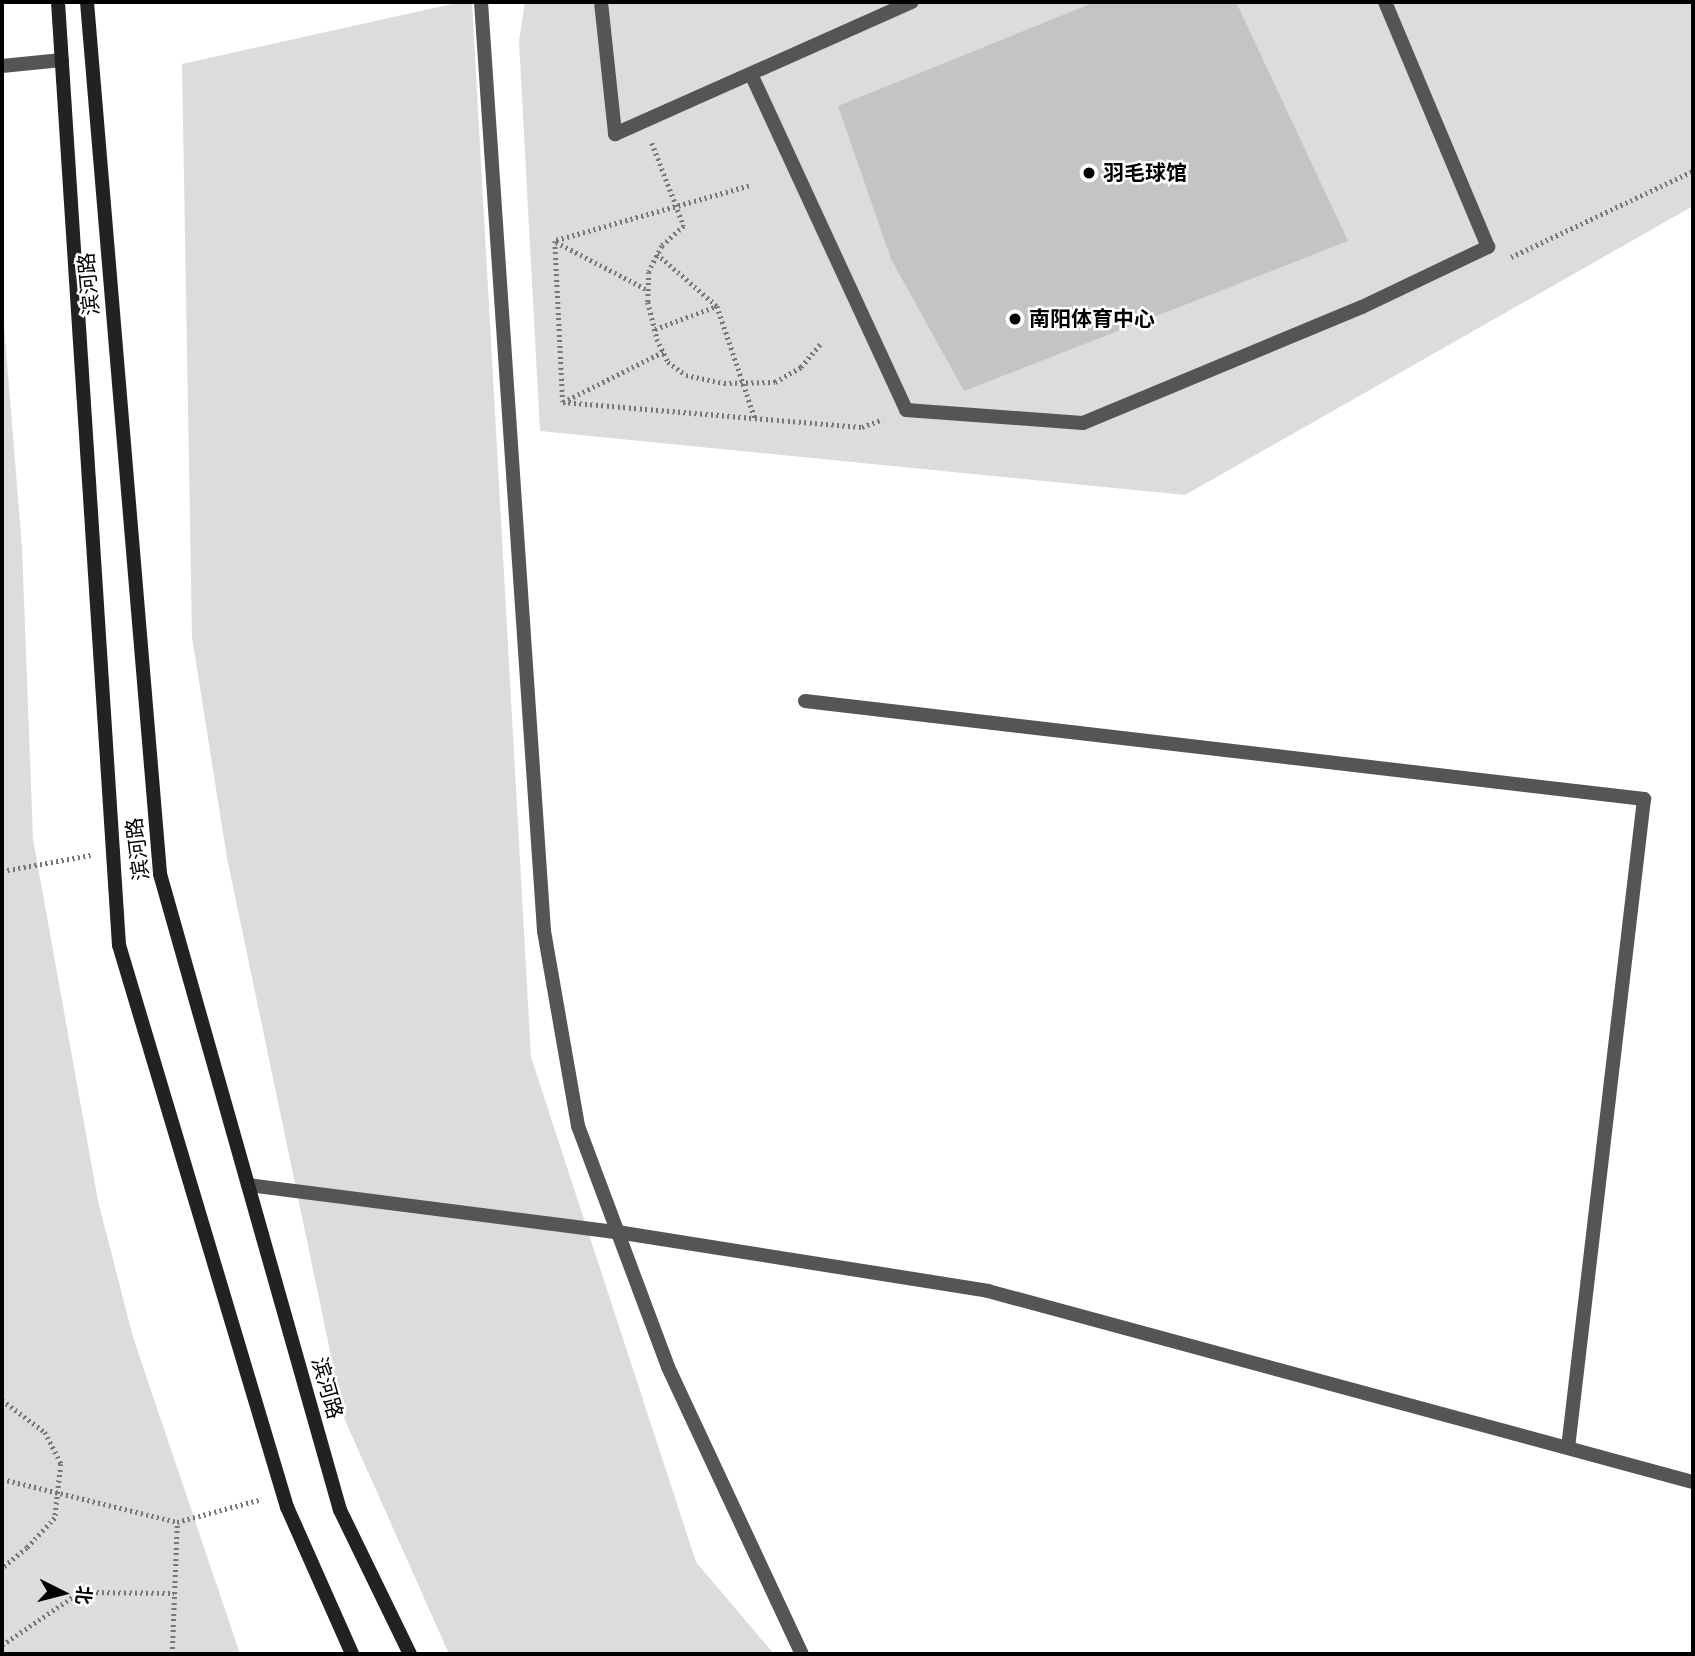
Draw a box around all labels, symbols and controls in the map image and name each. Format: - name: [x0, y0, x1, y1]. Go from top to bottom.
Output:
- place label: 羽毛球馆: [1103, 160, 1187, 186]
- marker: 羽毛球馆: [1081, 165, 1097, 181]
- street label: 滨河路: [74, 252, 104, 316]
- place label: 南阳体育中心: [1029, 306, 1155, 332]
- marker: 南阳体育中心: [1007, 311, 1023, 327]
- street label: 滨河路: [122, 816, 154, 882]
- street label: 滨河路: [306, 1354, 348, 1422]
- north arrow: [28, 1558, 98, 1628]
- text: 北: [72, 1585, 96, 1606]

